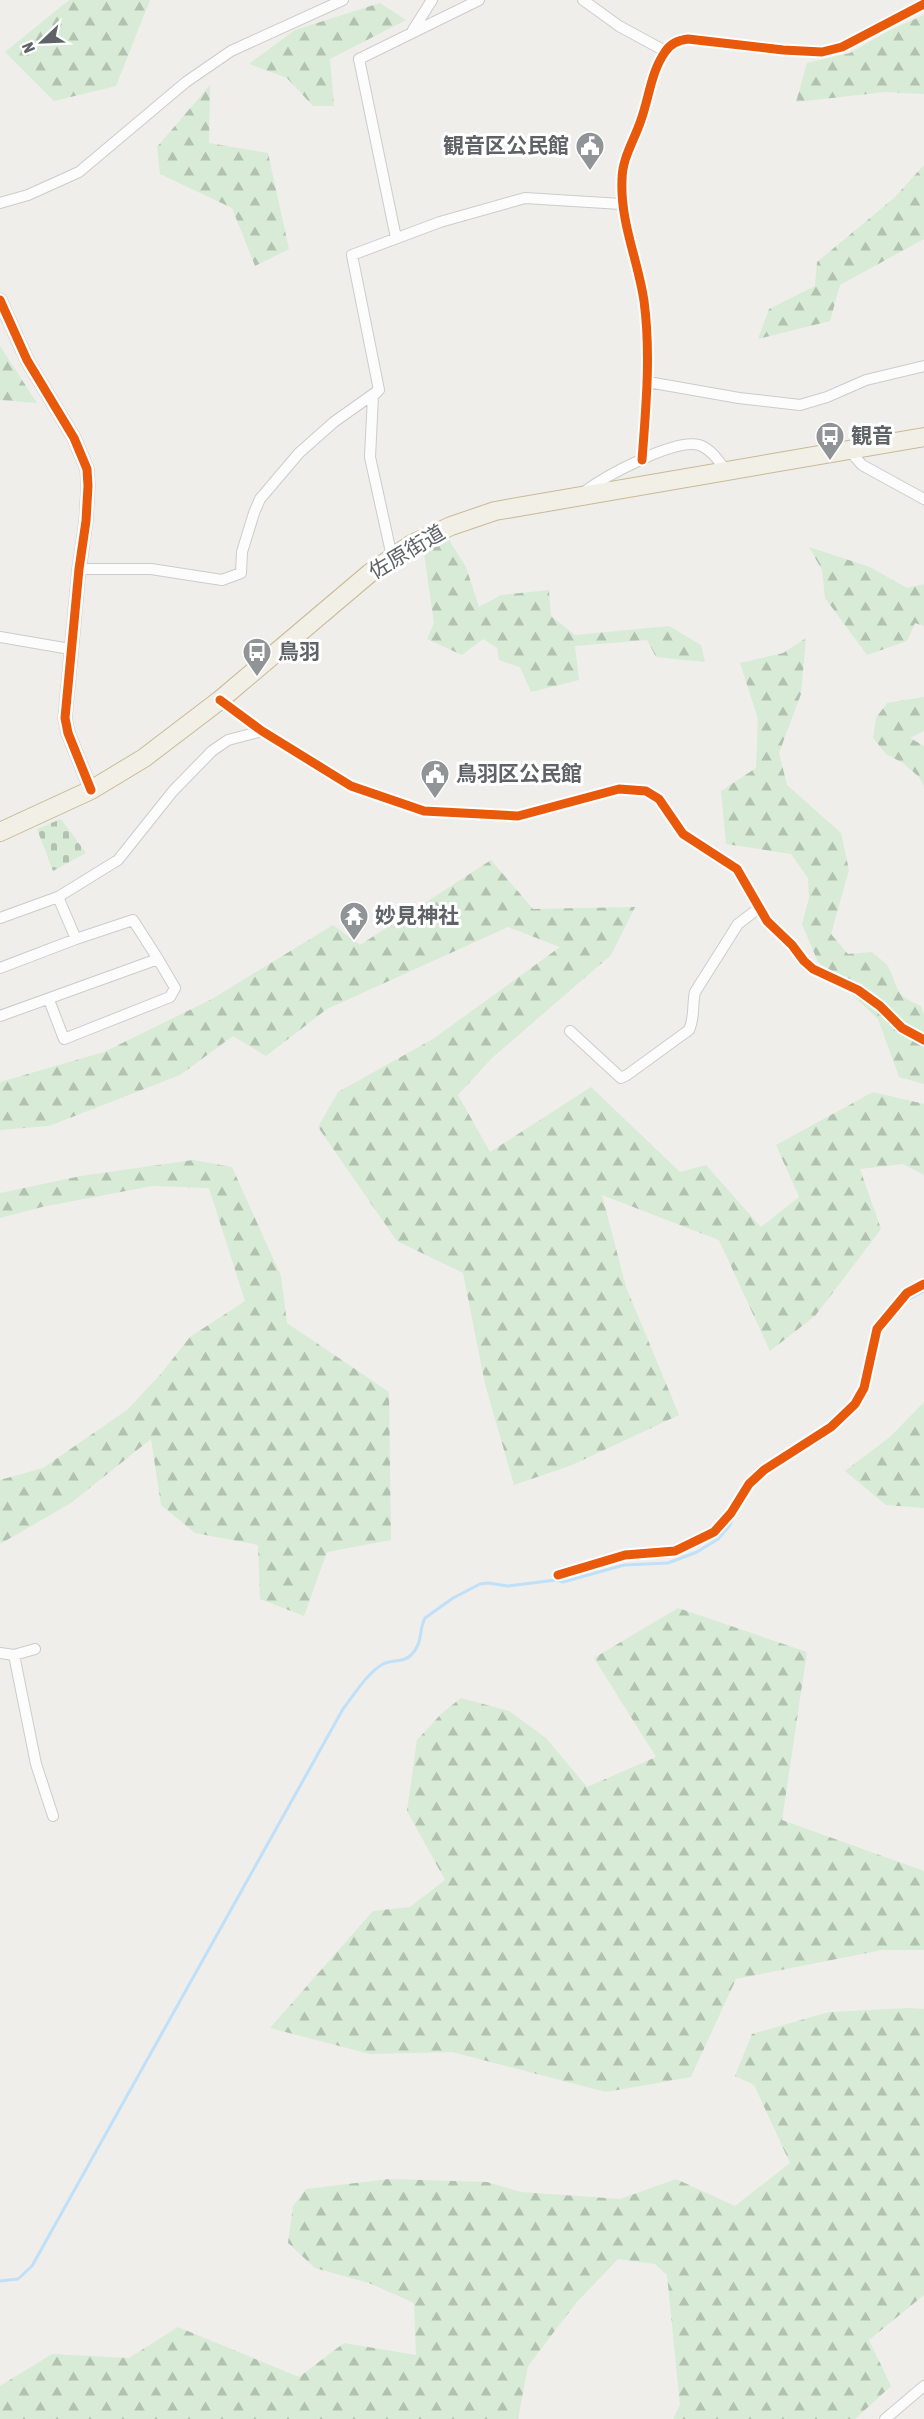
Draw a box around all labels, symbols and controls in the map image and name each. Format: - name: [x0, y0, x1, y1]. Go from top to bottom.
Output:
- north arrow: [12, 12, 72, 72]
- text: N: [18, 40, 38, 56]
- public building icon: 観音区公民館: [574, 130, 606, 172]
- place label: 観音区公民館: [443, 133, 569, 157]
- bus stop icon: 観音: [814, 420, 846, 462]
- place label: 観音: [851, 423, 893, 447]
- street label: 佐原街道: [364, 519, 449, 583]
- bus stop icon: 鳥羽: [241, 636, 273, 678]
- place label: 鳥羽: [278, 639, 320, 663]
- public building icon: 鳥羽区公民館: [419, 758, 451, 800]
- place label: 鳥羽区公民館: [456, 761, 582, 785]
- temple icon: 妙見神社: [338, 900, 370, 942]
- place label: 妙見神社: [375, 903, 459, 927]

